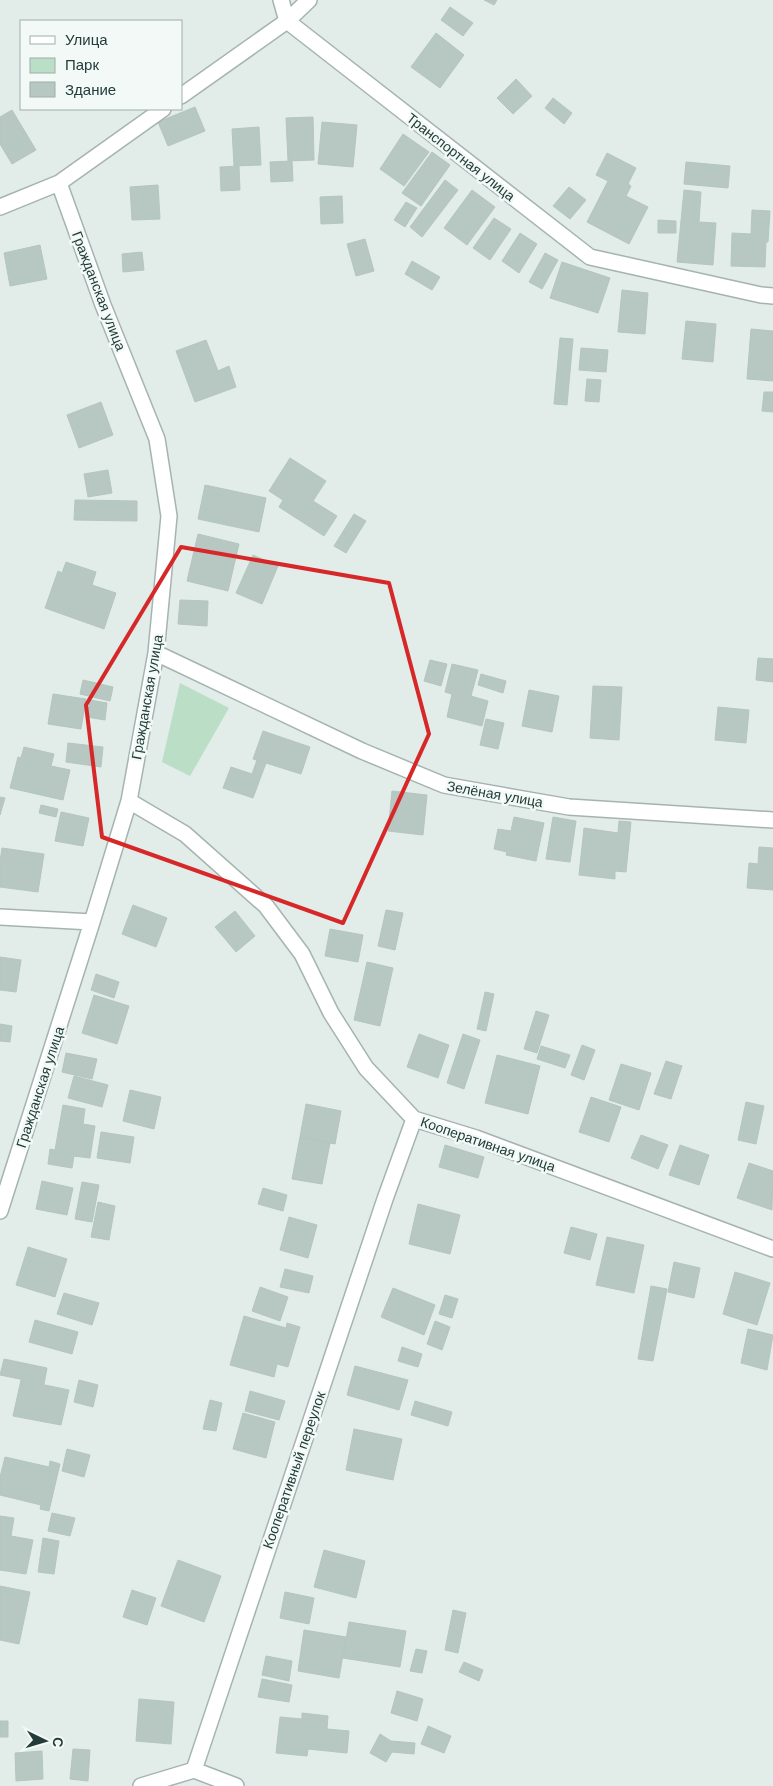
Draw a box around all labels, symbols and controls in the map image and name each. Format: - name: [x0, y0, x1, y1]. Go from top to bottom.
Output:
- legend: [20, 20, 182, 110]
- text: Улица: [65, 31, 108, 48]
- text: Парк: [65, 56, 99, 73]
- text: Здание: [65, 81, 116, 98]
- street label: Транспортная улица: [404, 110, 518, 204]
- street label: Гражданская улица: [69, 229, 129, 353]
- street label: Гражданская улица: [128, 633, 166, 761]
- street label: Зелёная улица: [446, 778, 544, 810]
- street label: Гражданская улица: [13, 1024, 67, 1150]
- street label: Кооперативная улица: [418, 1113, 558, 1175]
- street label: Кооперативный переулок: [260, 1388, 329, 1551]
- north arrow: [20, 1716, 70, 1766]
- text: С: [50, 1736, 66, 1748]

